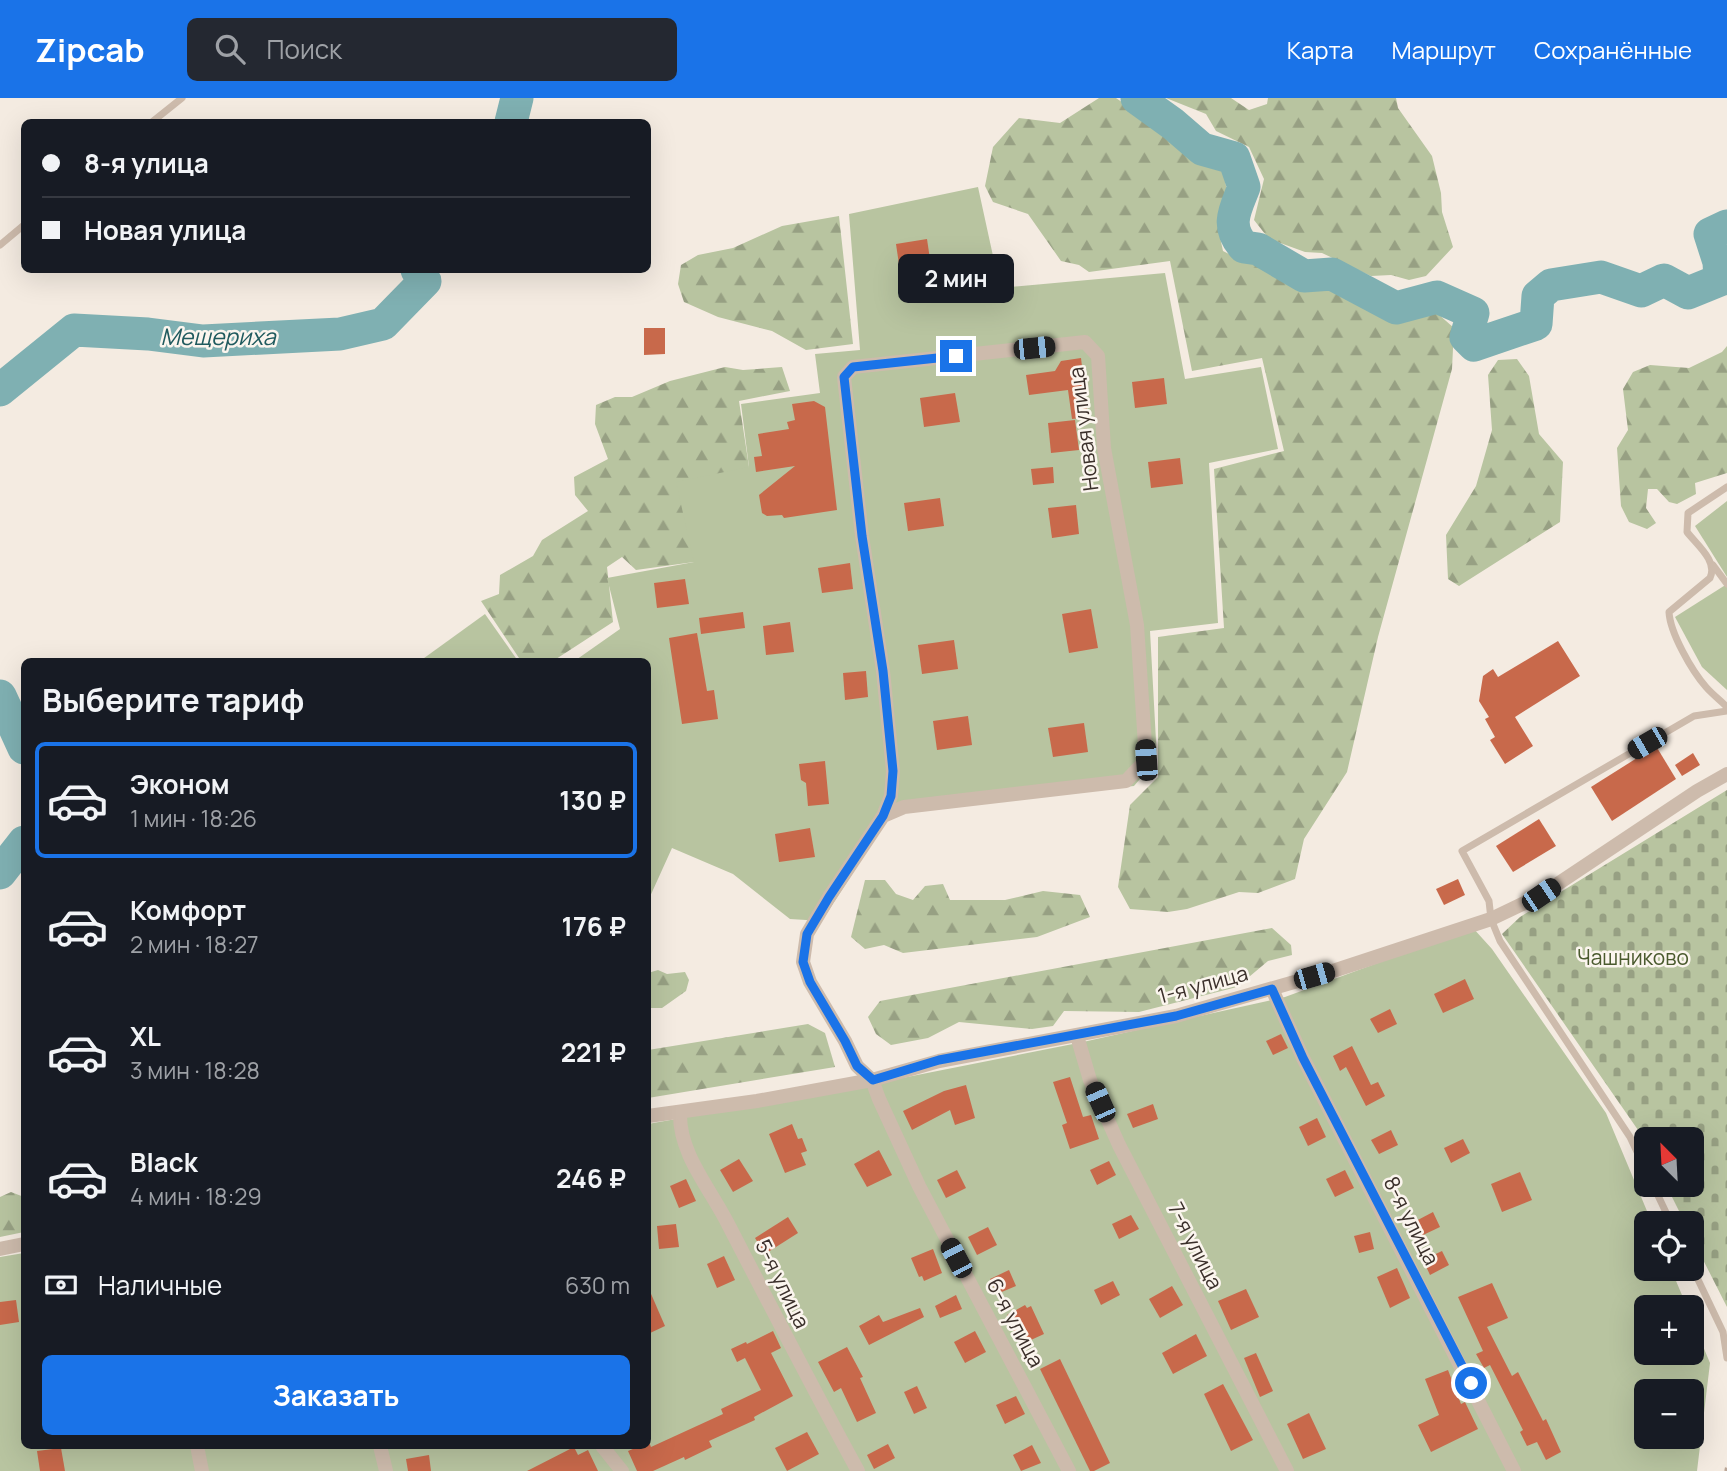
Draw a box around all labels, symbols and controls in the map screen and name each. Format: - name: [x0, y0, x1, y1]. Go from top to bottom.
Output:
- search box: [187, 18, 677, 81]
- text: Zipcab: [35, 27, 145, 72]
- icon: search: [211, 30, 249, 68]
- text: Поиск: [267, 31, 342, 67]
- text: Карта: [1287, 33, 1354, 66]
- text: Маршрут: [1392, 33, 1496, 66]
- text: Сохранённые: [1534, 33, 1692, 66]
- text: 8-я улица: [84, 145, 209, 181]
- text: Новая улица: [84, 212, 246, 248]
- callout: 2 мин: [898, 254, 1014, 303]
- text: 2 мин: [924, 262, 988, 294]
- water label: Мещериха: [160, 320, 277, 352]
- car: [1013, 335, 1056, 361]
- route end: [940, 340, 972, 372]
- street label: Новая улица: [1062, 365, 1105, 493]
- text: Выберите тариф: [42, 678, 304, 722]
- car: [1624, 723, 1671, 763]
- car: [1135, 738, 1158, 782]
- text: Эконом: [130, 766, 230, 802]
- icon: car: [46, 769, 109, 832]
- text: 130 ₽: [559, 782, 626, 818]
- text: 1 мин · 18:26: [130, 802, 257, 834]
- car: [1518, 875, 1565, 915]
- text: Комфорт: [130, 892, 246, 928]
- icon: car: [46, 895, 109, 958]
- text: 176 ₽: [562, 908, 626, 944]
- text: 2 мин · 18:27: [130, 928, 259, 960]
- park label: Чашниково: [1577, 943, 1689, 971]
- street label: 1-я улица: [1155, 959, 1251, 1009]
- car: [1291, 960, 1338, 992]
- text: XL: [130, 1018, 161, 1054]
- icon: car: [46, 1021, 109, 1084]
- text: 221 ₽: [561, 1034, 626, 1070]
- text: 3 мин · 18:28: [130, 1054, 260, 1086]
- car: [1082, 1079, 1119, 1125]
- north arrow: [1634, 1127, 1704, 1197]
- map controls: [1634, 1127, 1704, 1449]
- text: Black: [130, 1144, 198, 1180]
- icon: car: [46, 1147, 109, 1210]
- text: 246 ₽: [556, 1160, 626, 1196]
- street label: 8-я улица: [1378, 1171, 1446, 1270]
- text: 4 мин · 18:29: [130, 1180, 262, 1212]
- street label: 7-я улица: [1162, 1197, 1230, 1294]
- button: locate: [1634, 1211, 1704, 1281]
- street label: 5-я улица: [749, 1234, 817, 1333]
- car: [937, 1235, 976, 1281]
- icon: cash: [42, 1266, 80, 1304]
- text: Наличные: [98, 1267, 222, 1303]
- text: 630 m: [565, 1269, 630, 1301]
- street label: 6-я улица: [981, 1273, 1051, 1372]
- button: +: [1634, 1295, 1704, 1365]
- button: Заказать: [42, 1355, 630, 1435]
- route start: [1455, 1367, 1487, 1399]
- button: −: [1634, 1379, 1704, 1449]

